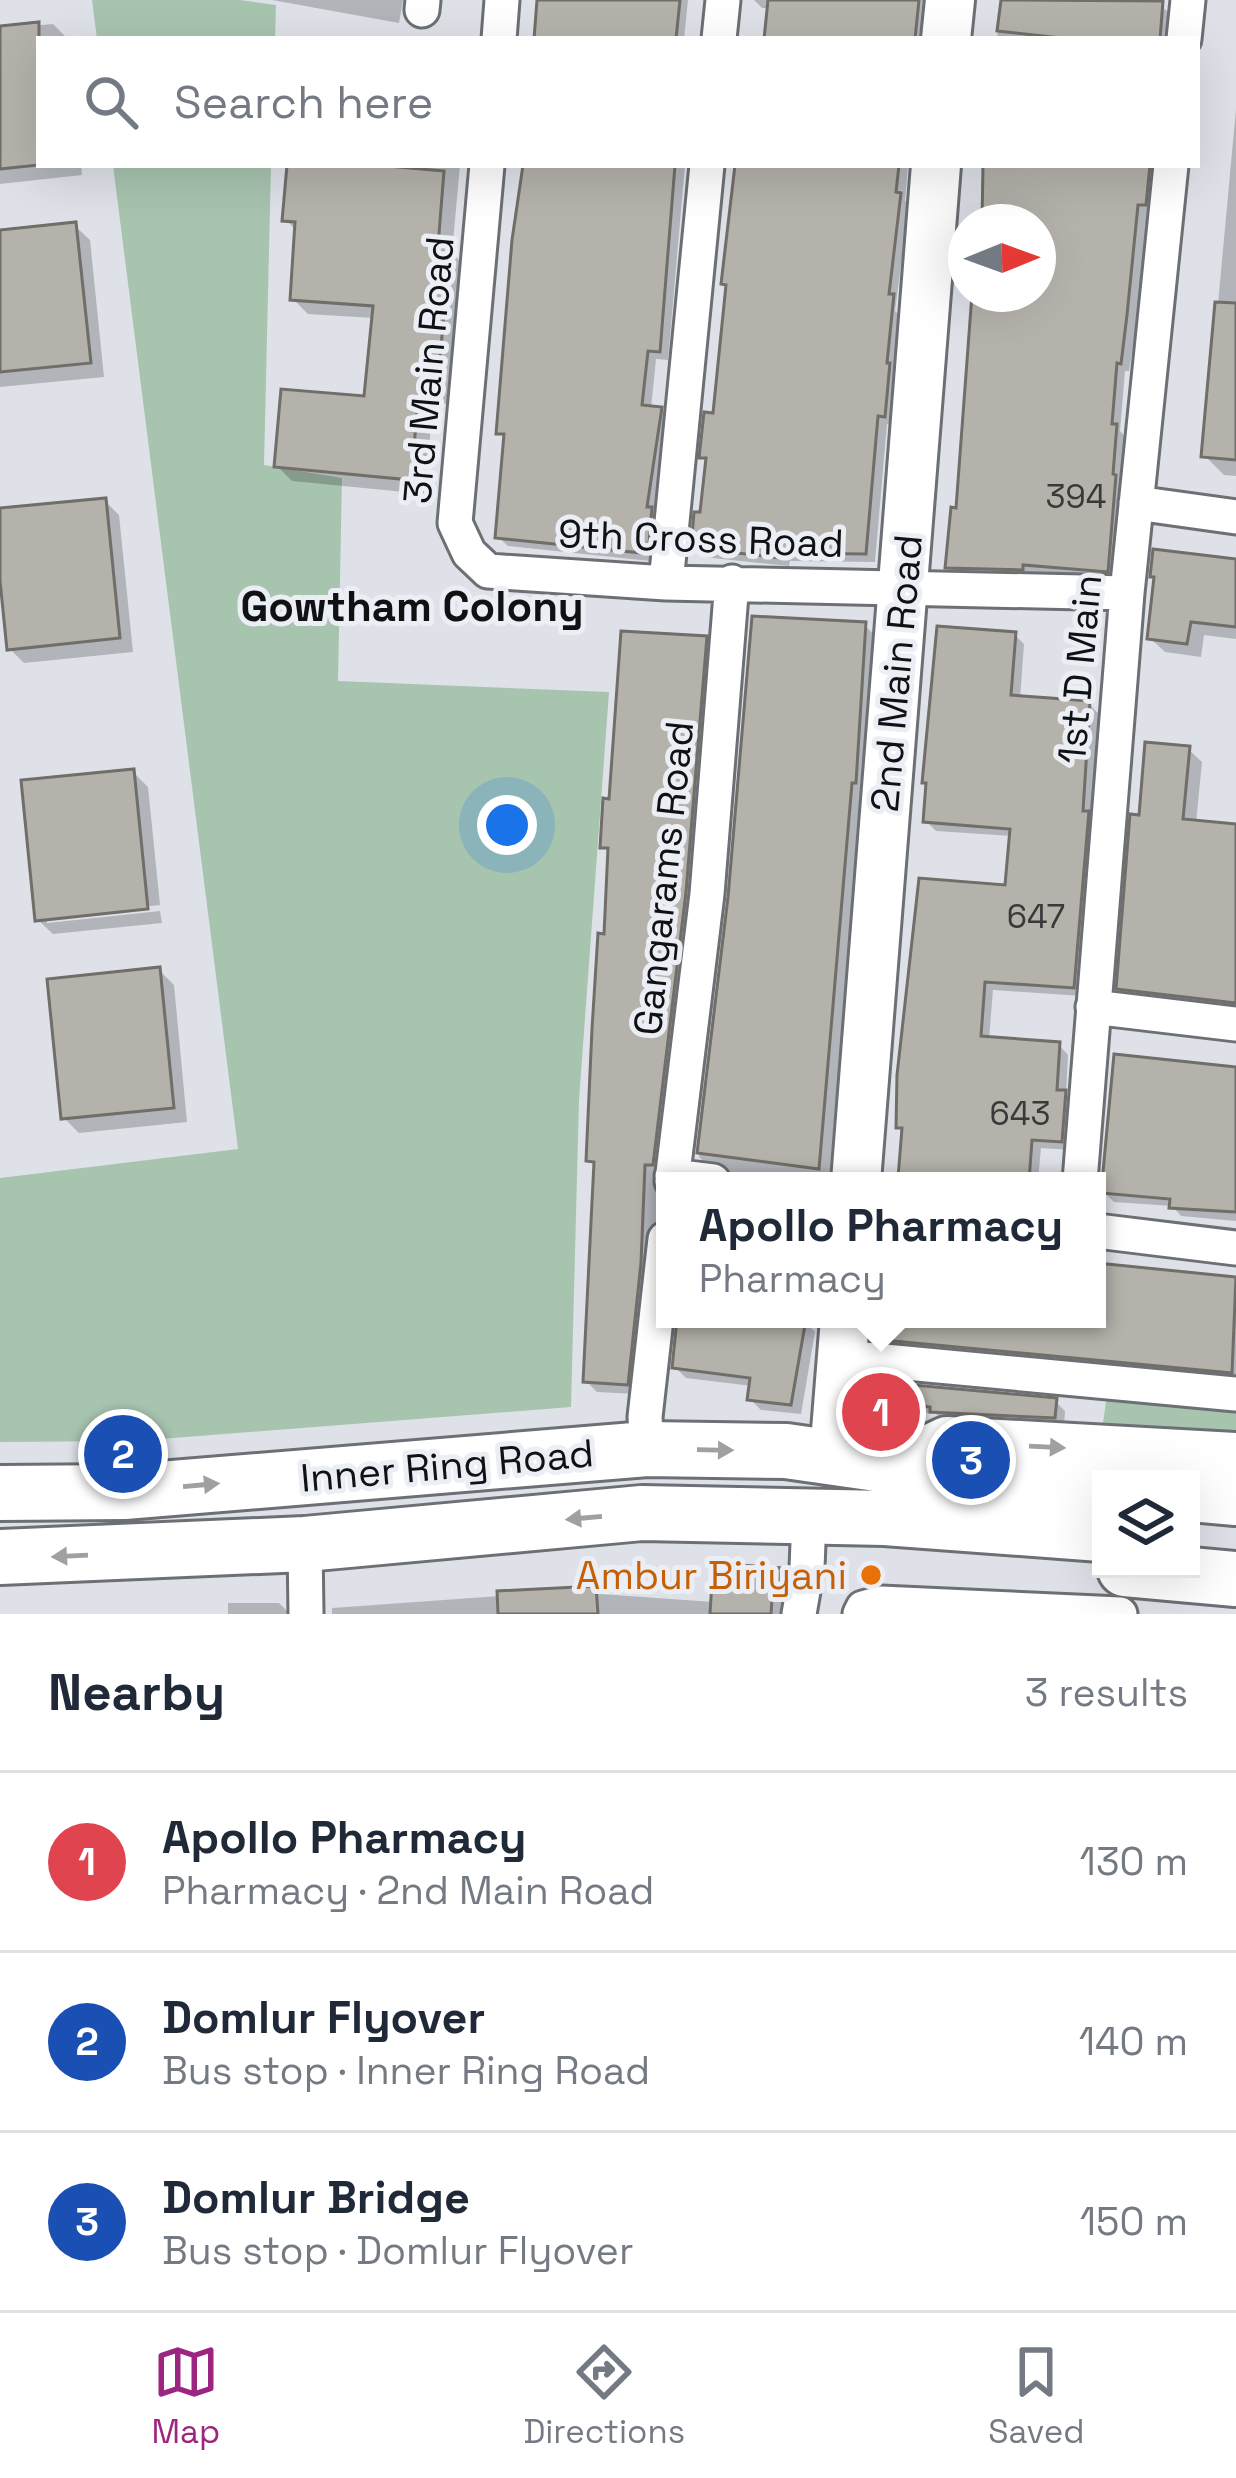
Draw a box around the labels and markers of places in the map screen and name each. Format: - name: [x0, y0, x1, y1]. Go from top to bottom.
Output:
- pin: 1: [842, 1367, 920, 1457]
- pin: 2: [84, 1409, 162, 1499]
- pin: 3: [932, 1415, 1010, 1505]
- place label: Ambur Biriyani: [576, 1551, 847, 1600]
- marker: Ambur Biriyani: [858, 1562, 884, 1588]

